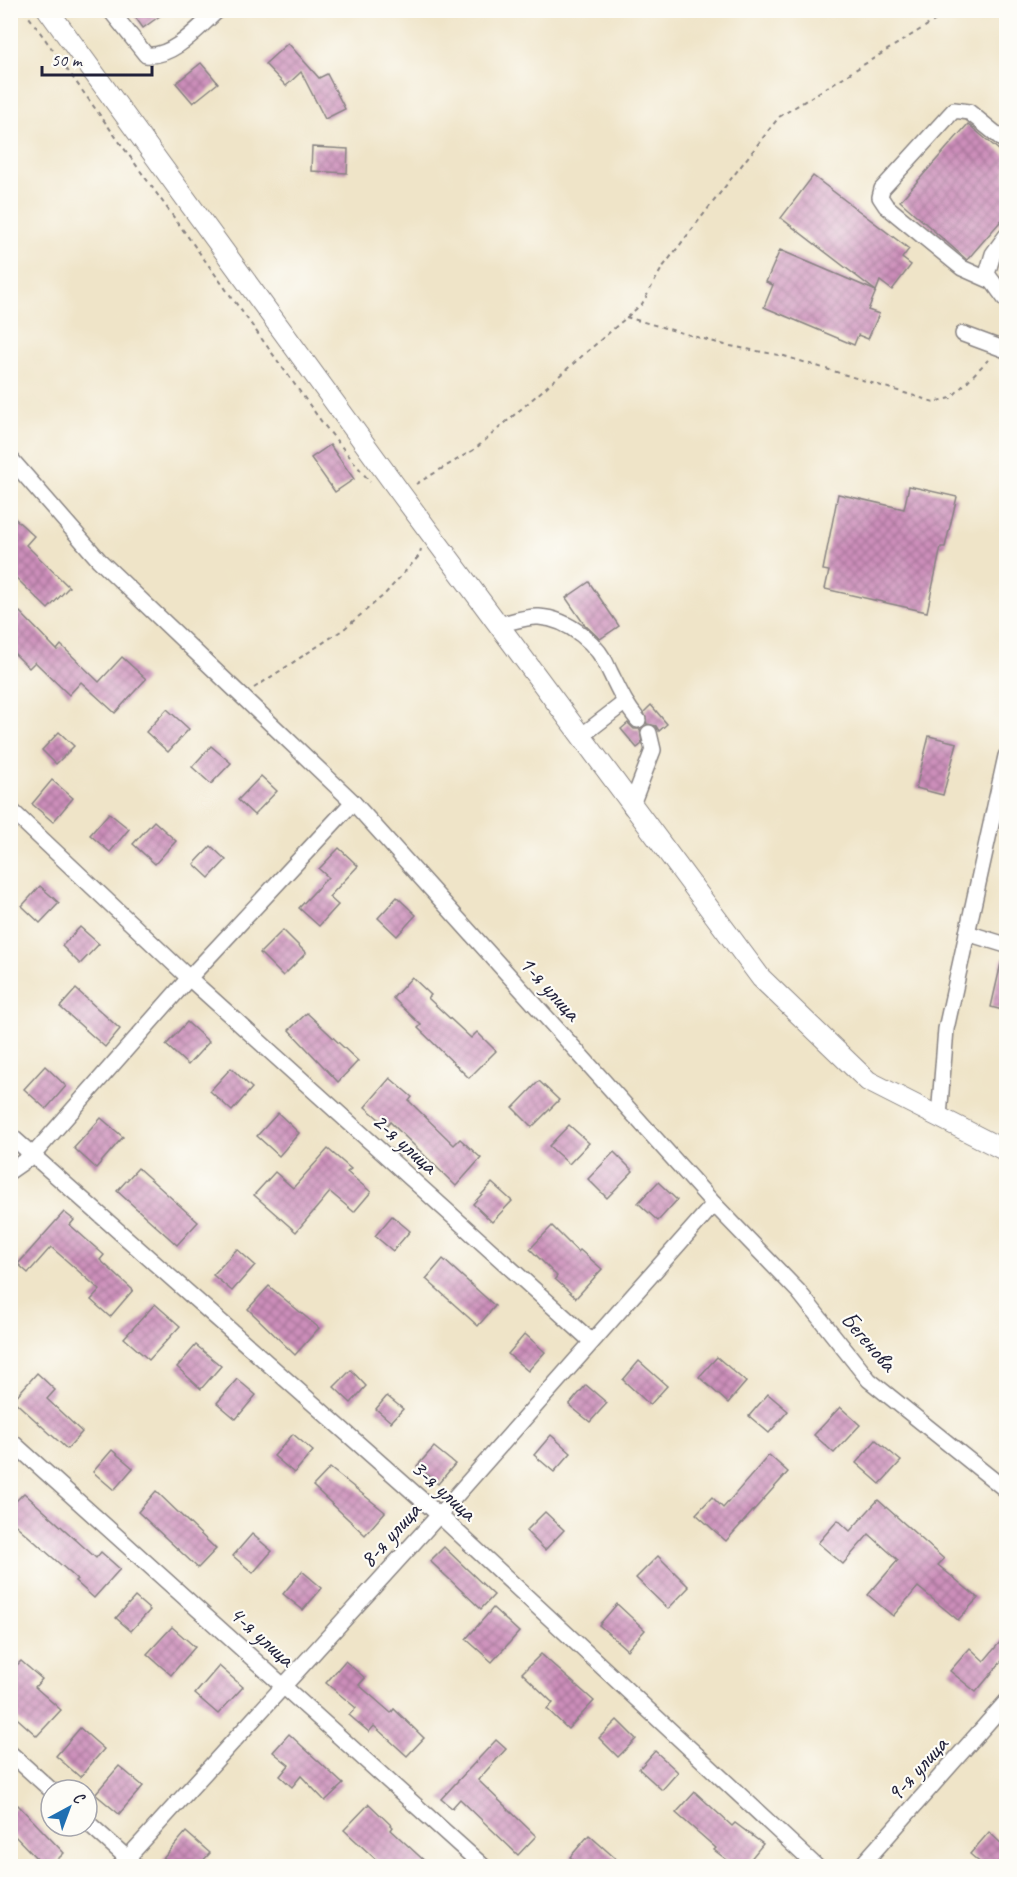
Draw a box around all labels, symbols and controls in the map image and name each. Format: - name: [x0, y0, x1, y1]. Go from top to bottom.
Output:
- scale bar: [42, 39, 152, 77]
- text: 50 m: [51, 49, 84, 71]
- street label: 1-я улица: [513, 949, 588, 1028]
- street label: 2-я улица: [366, 1106, 445, 1181]
- street label: Бегенова: [835, 1305, 904, 1379]
- street label: 3-я улица: [405, 1453, 484, 1528]
- street label: 8-я улица: [353, 1495, 428, 1574]
- street label: 4-я улица: [223, 1599, 302, 1674]
- street label: 9-я улица: [880, 1729, 955, 1808]
- north arrow: [39, 1778, 99, 1838]
- text: С: [69, 1787, 89, 1809]

